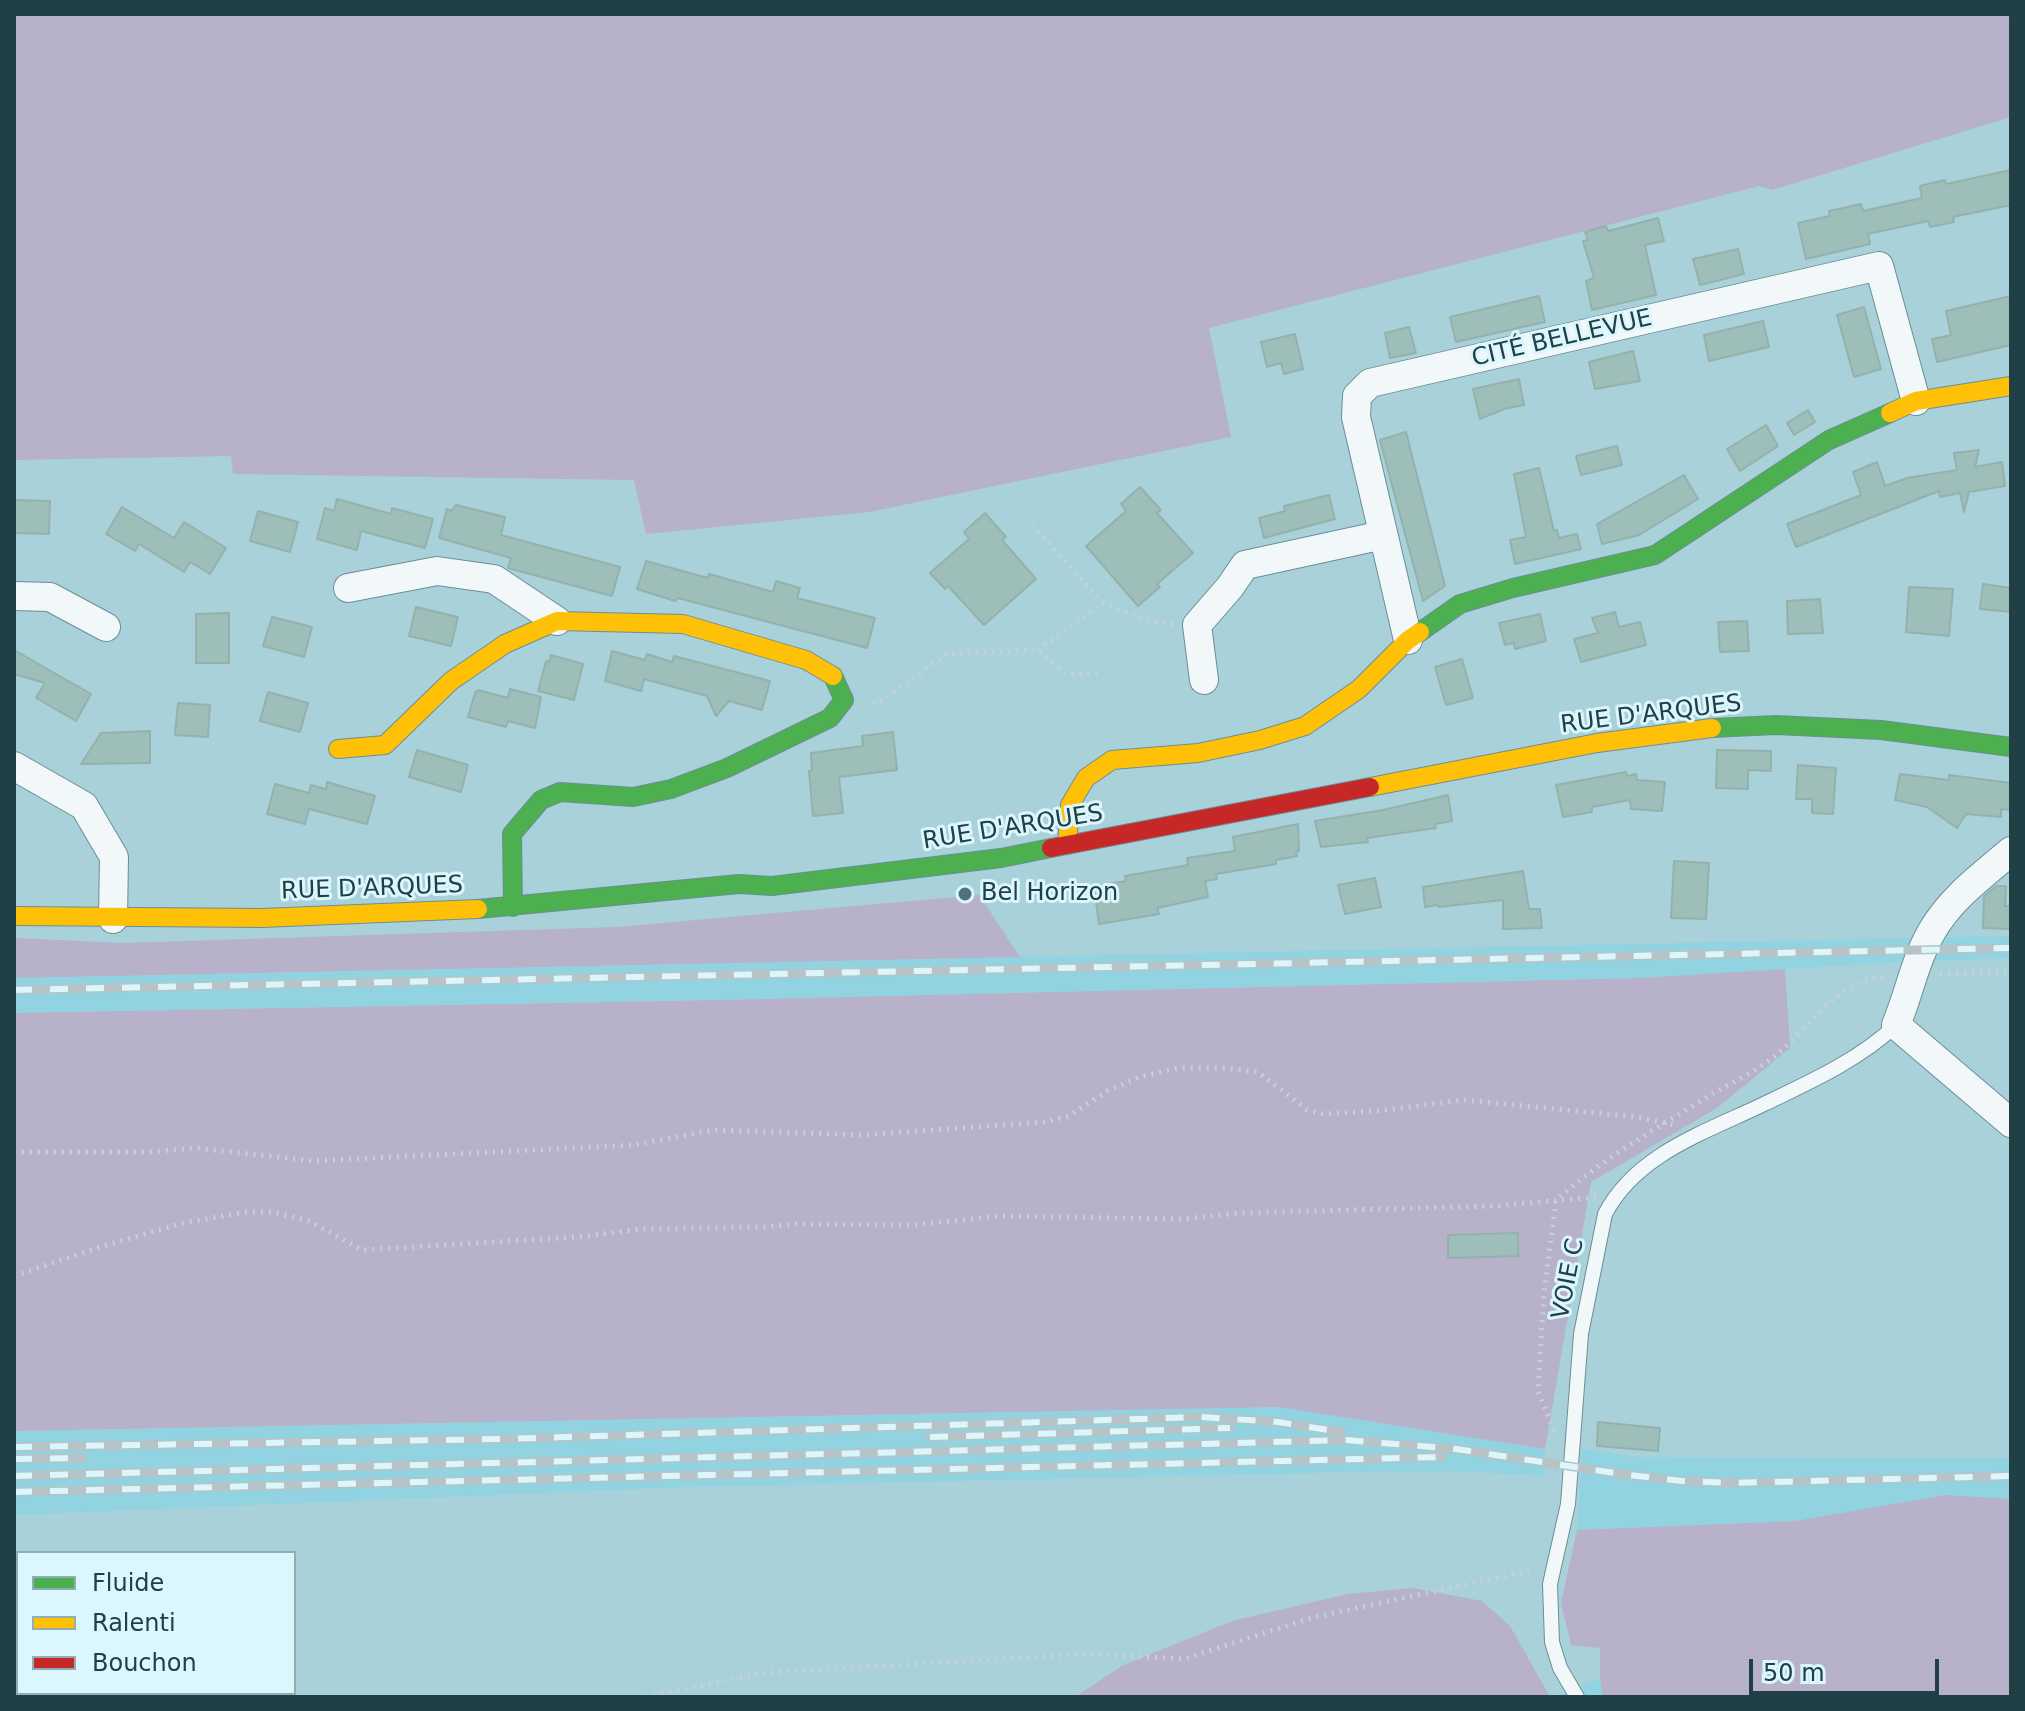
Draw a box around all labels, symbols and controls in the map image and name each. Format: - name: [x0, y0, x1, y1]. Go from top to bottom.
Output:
- street label: CITÉ BELLEVUE: [1469, 304, 1655, 374]
- street label: RUE D'ARQUES: [1559, 690, 1743, 740]
- street label: RUE D'ARQUES: [921, 800, 1105, 856]
- street label: RUE D'ARQUES: [281, 871, 463, 907]
- place label: Bel Horizon: [981, 880, 1118, 908]
- marker: Bel Horizon: [956, 885, 974, 903]
- street label: VOIE C: [1547, 1236, 1591, 1322]
- legend: [16, 1551, 296, 1695]
- text: Fluide: [92, 1569, 164, 1597]
- text: Ralenti: [92, 1609, 176, 1637]
- scale bar: [1753, 1643, 1943, 1693]
- text: Bouchon: [92, 1649, 197, 1677]
- text: 50 m: [1763, 1659, 1825, 1687]

